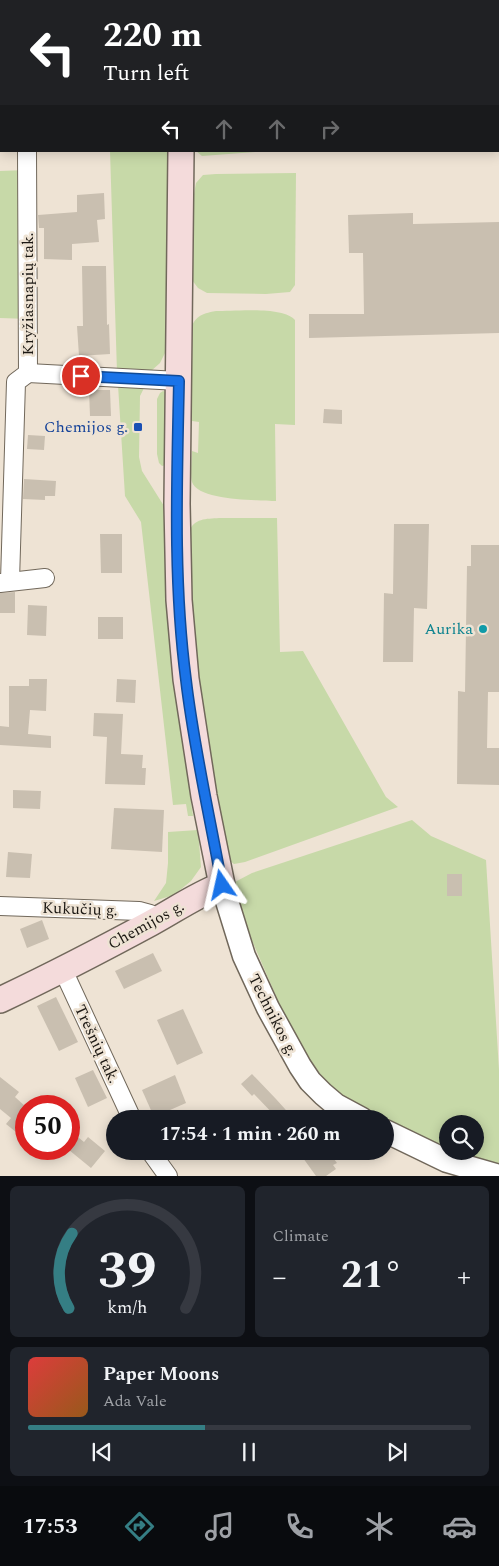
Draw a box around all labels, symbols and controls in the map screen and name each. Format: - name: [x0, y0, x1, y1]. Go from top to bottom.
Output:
- text: 220 m: [103, 9, 202, 62]
- icon: left: [20, 20, 85, 85]
- text: Turn left: [103, 57, 189, 90]
- icon: left: [157, 115, 185, 143]
- icon: ahead: [210, 115, 238, 143]
- icon: ahead: [263, 115, 291, 143]
- icon: right: [316, 115, 344, 143]
- street label: Kryžiasnapių tak.: [16, 232, 40, 356]
- pin: [60, 355, 102, 397]
- icon: arrive: [67, 362, 95, 390]
- place label: Chemijos g.: [44, 415, 128, 439]
- marker: Chemijos g.: [132, 421, 144, 433]
- place label: Aurika: [424, 617, 473, 641]
- marker: Aurika: [477, 623, 489, 635]
- position arrow: [195, 858, 247, 910]
- street label: Chemijos g.: [103, 894, 189, 956]
- street label: Kukučių g.: [42, 896, 118, 922]
- street label: Technikos g.: [242, 970, 304, 1060]
- street label: Trešnių tak.: [68, 1001, 126, 1087]
- speed limit sign: 50: [15, 1095, 80, 1160]
- map controls: [439, 1115, 484, 1160]
- button: search: [439, 1115, 484, 1160]
- text: 17:54 · 1 min · 260 m: [160, 1120, 340, 1149]
- text: Climate: [273, 1224, 329, 1248]
- text: 39: [98, 1232, 156, 1311]
- text: 21°: [341, 1247, 403, 1305]
- text: −: [273, 1256, 287, 1299]
- text: +: [457, 1256, 471, 1299]
- text: km/h: [107, 1294, 147, 1321]
- text: Paper Moons: [103, 1360, 219, 1389]
- text: Ada Vale: [103, 1389, 167, 1413]
- icon: previous: [88, 1438, 116, 1466]
- icon: pause: [235, 1438, 263, 1466]
- icon: next: [383, 1438, 411, 1466]
- icon: directions: [122, 1509, 157, 1544]
- icon: music: [202, 1509, 237, 1544]
- icon: phone: [282, 1509, 317, 1544]
- icon: climate: [362, 1509, 397, 1544]
- icon: car: [442, 1509, 477, 1544]
- text: 17:53: [22, 1510, 78, 1543]

